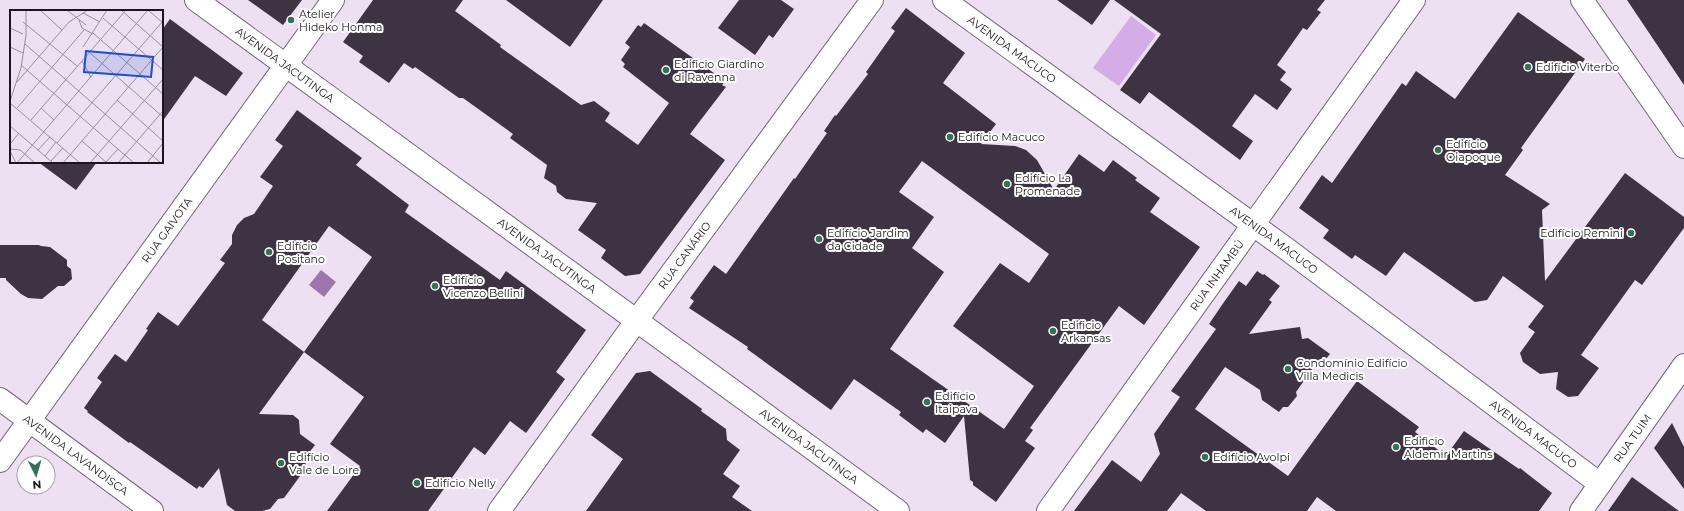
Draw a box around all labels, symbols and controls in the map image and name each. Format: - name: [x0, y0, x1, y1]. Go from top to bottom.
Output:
- place label: Atelier Hideko Honma: [299, 7, 383, 34]
- inset map: [10, 10, 163, 163]
- street label: AVENIDA MACUCO: [965, 13, 1059, 86]
- marker: Atelier Hideko Honma: [286, 15, 296, 25]
- street label: AVENIDA JACUTINGA: [233, 24, 337, 105]
- place label: Edificio Giardino di Ravenna: [674, 57, 764, 84]
- place label: Edifício Viterbo: [1536, 60, 1619, 74]
- marker: Edifício Viterbo: [1523, 62, 1533, 72]
- marker: Edificio Giardino di Ravenna: [661, 65, 671, 75]
- place label: Edifício Macuco: [958, 130, 1045, 144]
- marker: Edifício Macuco: [945, 132, 955, 142]
- place label: Edifício Oiapoque: [1446, 137, 1501, 164]
- marker: Edifício Oiapoque: [1433, 145, 1443, 155]
- place label: Edifício La Promenade: [1015, 171, 1081, 198]
- marker: Edifício La Promenade: [1002, 179, 1012, 189]
- street label: RUA GAIVOTA: [139, 194, 195, 265]
- street label: AVENIDA MACUCO: [1227, 203, 1321, 277]
- street label: AVENIDA JACUTINGA: [495, 215, 599, 296]
- street label: RUA CANÁRIO: [655, 219, 714, 292]
- place label: Edifício Jardim da Cidade: [827, 226, 909, 253]
- place label: Edifício Remini: [1540, 226, 1623, 240]
- marker: Edifício Remini: [1626, 228, 1636, 238]
- marker: Edifício Jardim da Cidade: [814, 234, 824, 244]
- street label: RUA INHAMBÚ: [1187, 237, 1247, 313]
- place label: Edifício Positano: [277, 239, 325, 266]
- marker: Edifício Positano: [264, 247, 274, 257]
- place label: Edifício Vicenzo Bellini: [443, 273, 523, 300]
- marker: Edifício Vicenzo Bellini: [430, 281, 440, 291]
- place label: Edificio Arkansas: [1061, 318, 1111, 345]
- marker: Edificio Arkansas: [1048, 326, 1058, 336]
- place label: Condomínio Edifício Villa Medicis: [1296, 356, 1407, 383]
- marker: Condomínio Edifício Villa Medicis: [1283, 364, 1293, 374]
- place label: Edifício Itaipava: [935, 389, 978, 416]
- marker: Edifício Itaipava: [922, 397, 932, 407]
- street label: AVENIDA MACUCO: [1487, 397, 1580, 471]
- street label: AVENIDA JACUTINGA: [757, 405, 861, 487]
- street label: RUA TUIM: [1610, 411, 1654, 465]
- street label: AVENIDA LAVANDISCA: [21, 412, 131, 498]
- place label: Edificio Aldemir Martins: [1404, 434, 1493, 461]
- marker: Edificio Aldemir Martins: [1391, 442, 1401, 452]
- place label: Edifício Vale de Loire: [289, 450, 360, 477]
- place label: Edifício Avolpi: [1213, 450, 1290, 464]
- marker: Edifício Avolpi: [1200, 452, 1210, 462]
- north arrow: [16, 455, 56, 495]
- marker: Edifício Vale de Loire: [276, 458, 286, 468]
- place label: Edifício Nelly: [425, 476, 496, 490]
- marker: Edifício Nelly: [412, 478, 422, 488]

